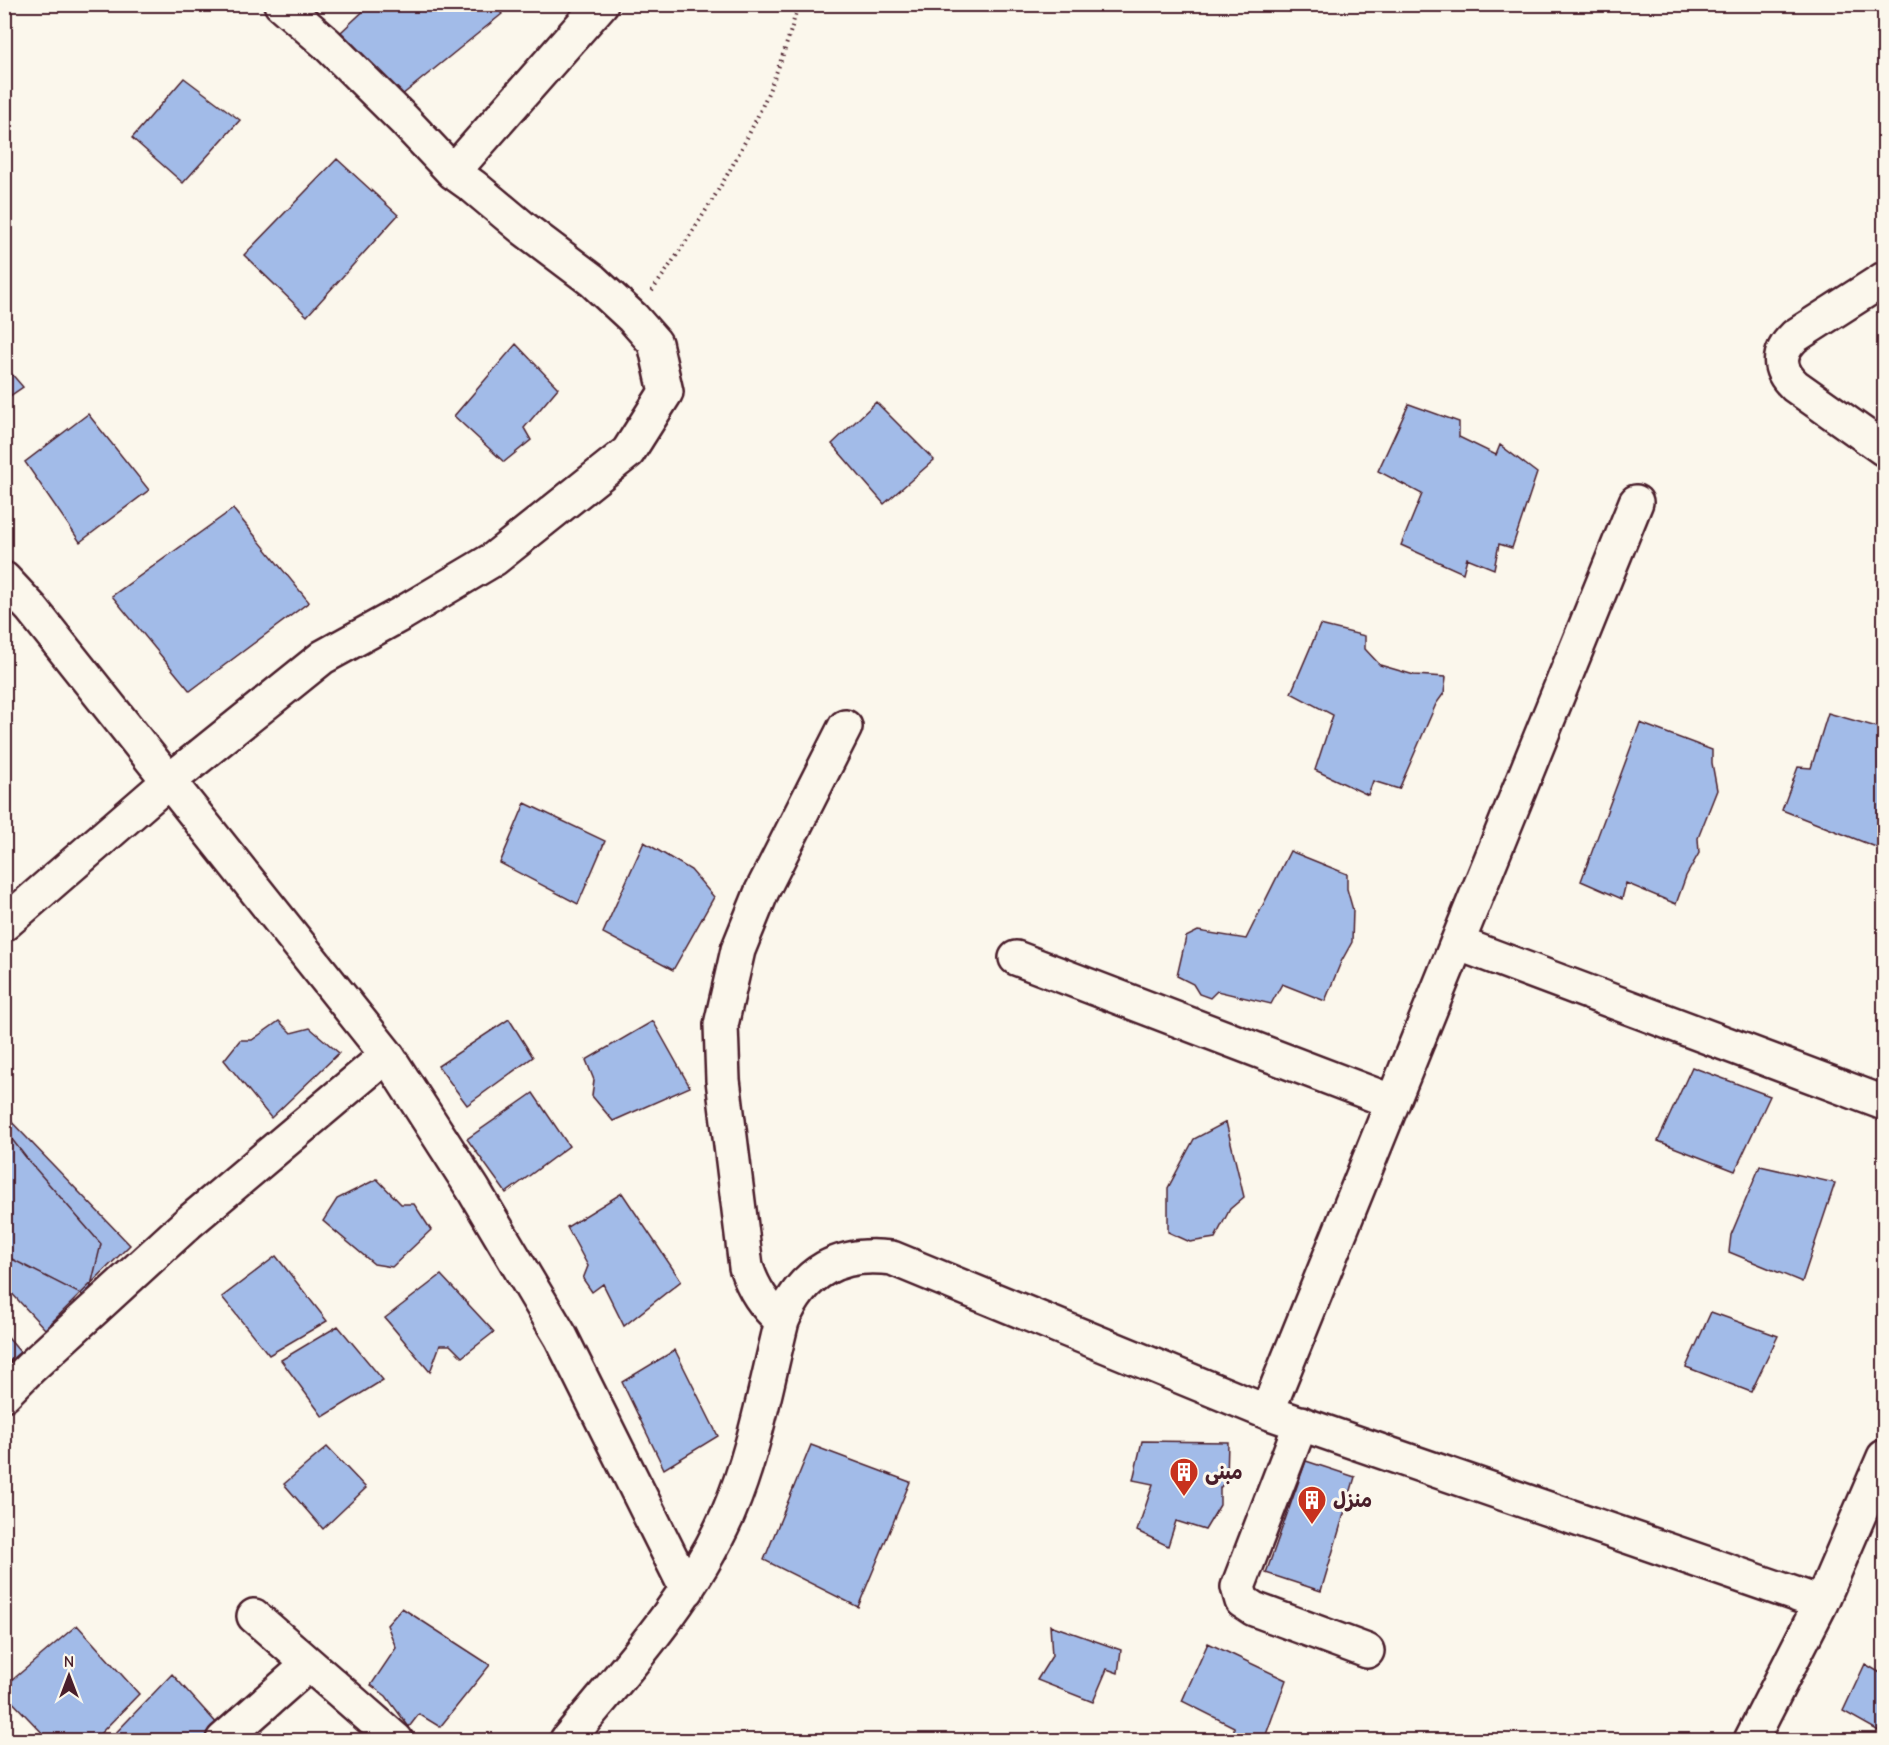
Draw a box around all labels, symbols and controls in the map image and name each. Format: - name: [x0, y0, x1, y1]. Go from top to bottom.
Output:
- building icon: مبنى: [1168, 1456, 1200, 1498]
- place label: مبنى: [1205, 1461, 1243, 1485]
- building icon: منزل: [1296, 1484, 1328, 1526]
- place label: منزل: [1333, 1489, 1372, 1512]
- north arrow: [39, 1646, 99, 1706]
- text: N: [64, 1653, 74, 1671]

